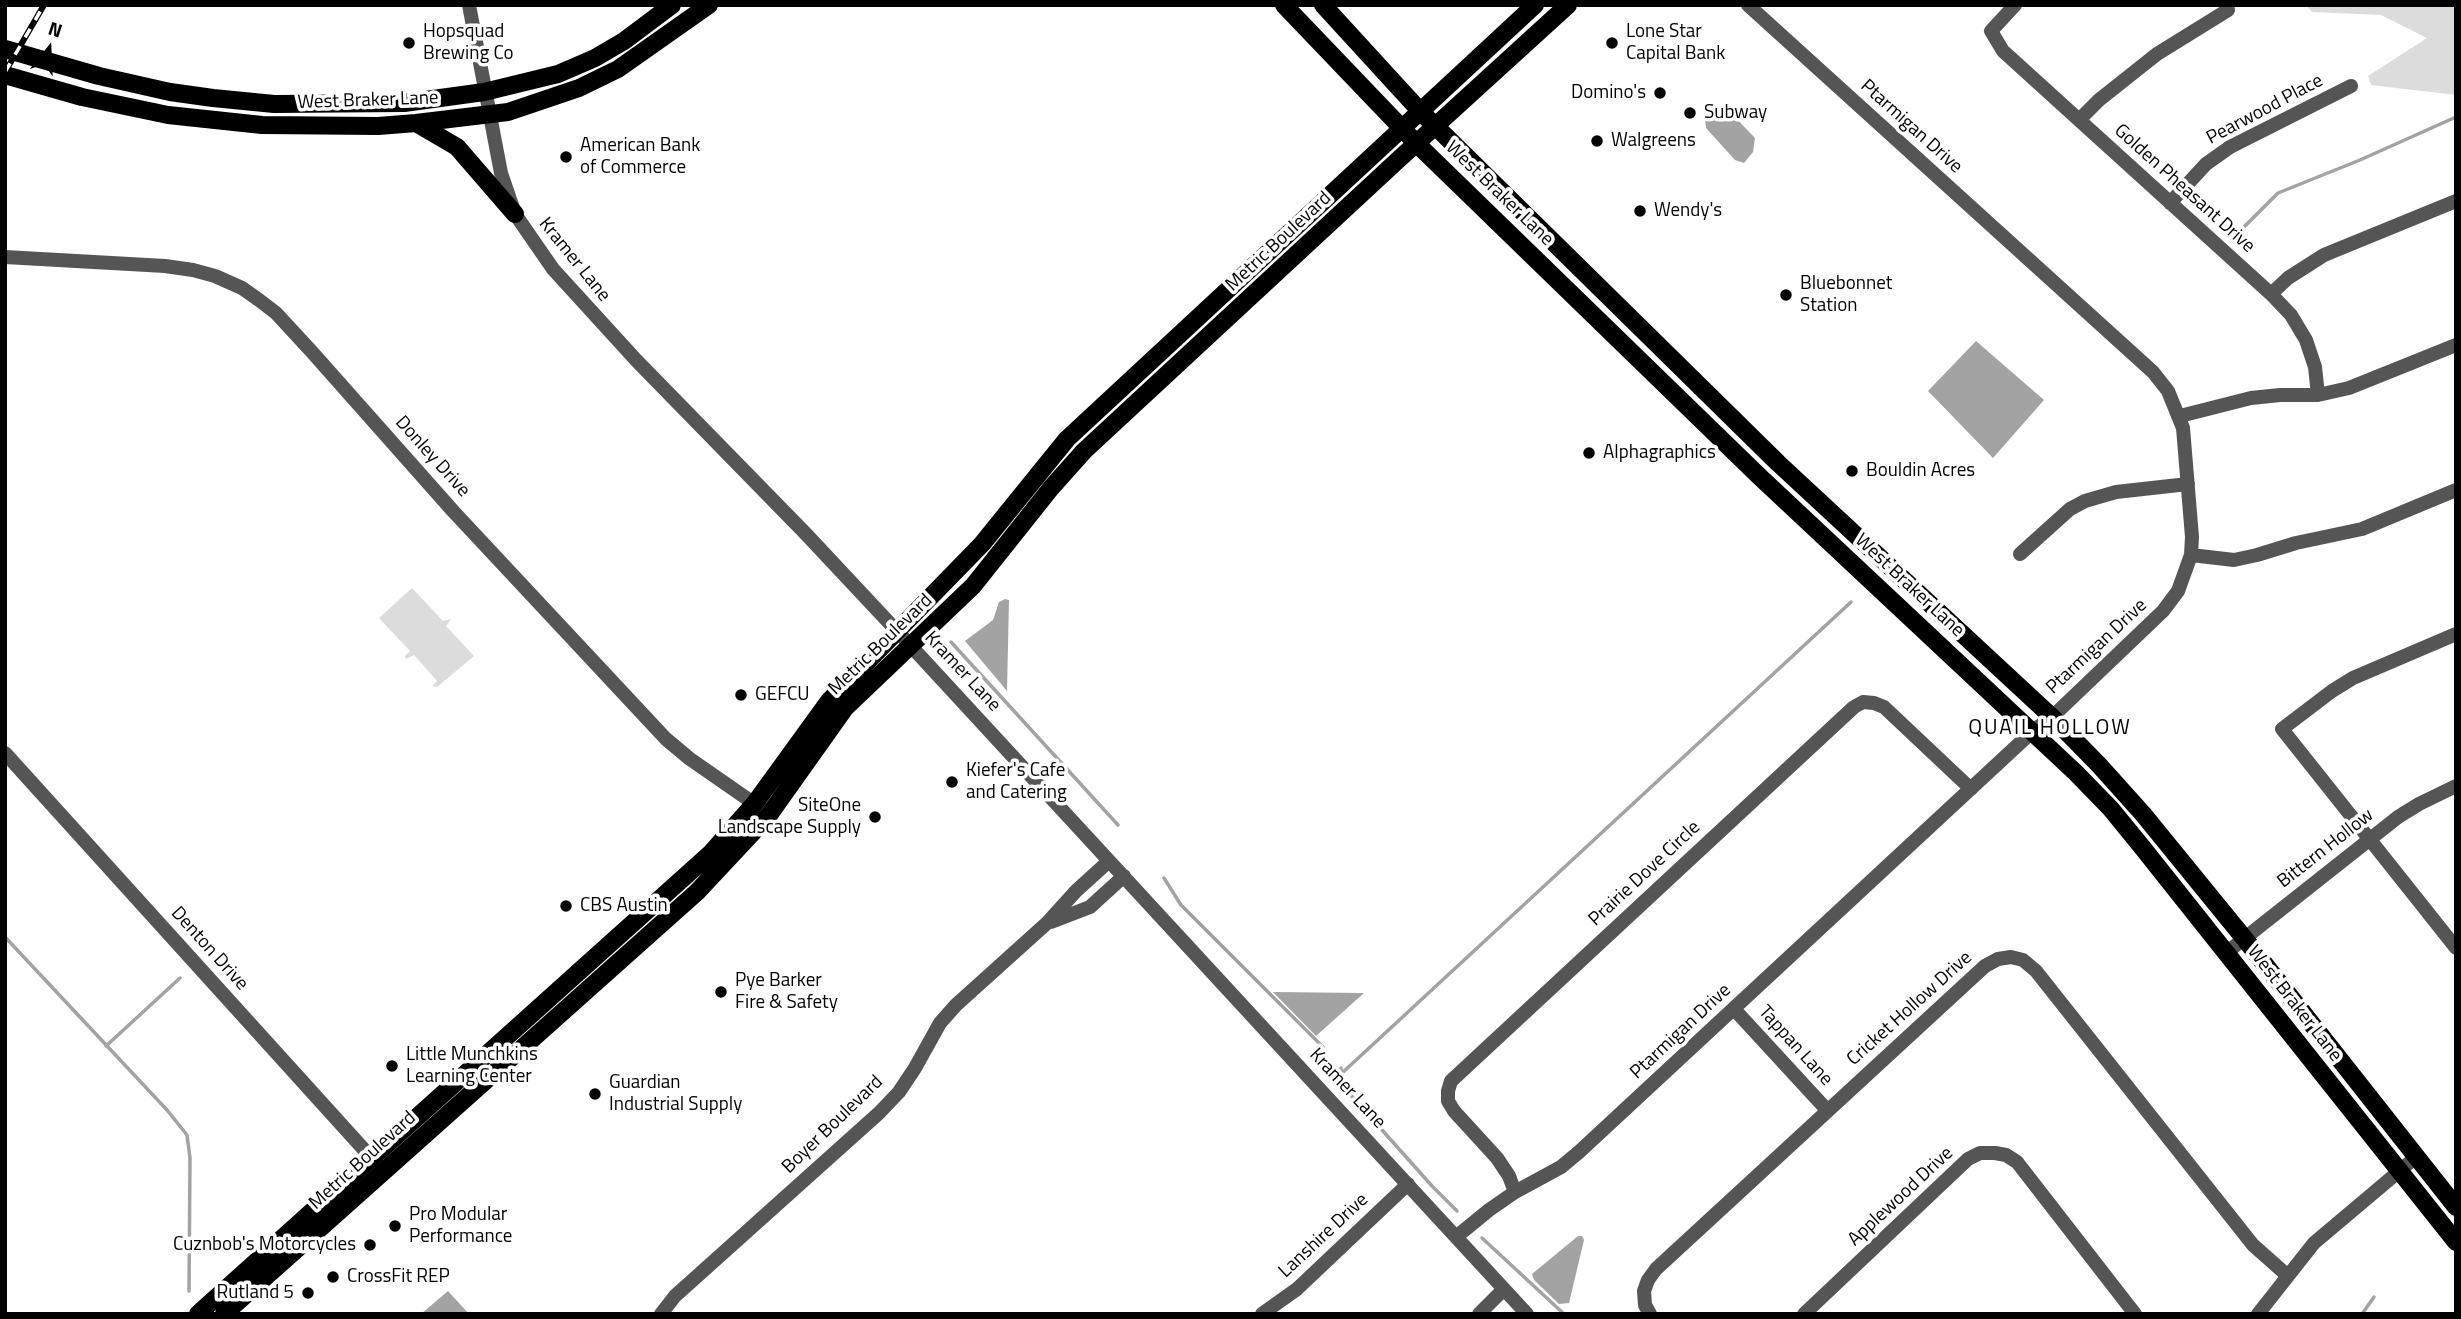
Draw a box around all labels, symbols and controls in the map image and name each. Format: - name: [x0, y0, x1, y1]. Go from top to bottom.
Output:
- text: N: [45, 13, 66, 44]
- north arrow: [14, 14, 84, 84]
- place label: Hopsquad Brewing Co: [423, 21, 514, 65]
- place label: Lone Star Capital Bank: [1626, 21, 1725, 65]
- marker: Hopsquad Brewing Co: [401, 35, 417, 51]
- marker: Lone Star Capital Bank: [1604, 35, 1620, 51]
- street label: Pearwood Place: [2203, 70, 2327, 150]
- street label: Ptarmigan Drive: [1855, 75, 1967, 179]
- place label: Domino's: [1571, 82, 1646, 104]
- marker: Domino's: [1652, 85, 1668, 101]
- street label: West Braker Lane: [297, 87, 439, 115]
- place label: Subway: [1704, 102, 1767, 124]
- marker: Subway: [1682, 105, 1698, 121]
- street label: Golden Pheasant Drive: [2109, 120, 2259, 258]
- place label: Walgreens: [1611, 130, 1696, 152]
- marker: Walgreens: [1589, 133, 1605, 149]
- place label: American Bank of Commerce: [580, 135, 700, 179]
- street label: West Braker Lane: [1440, 137, 1558, 251]
- marker: American Bank of Commerce: [558, 149, 574, 165]
- street label: Metric Boulevard: [1222, 187, 1336, 297]
- place label: Wendy's: [1654, 200, 1722, 222]
- marker: Wendy's: [1632, 203, 1648, 219]
- street label: Kramer Lane: [533, 213, 615, 307]
- place label: Bluebonnet Station: [1800, 273, 1892, 317]
- marker: Bluebonnet Station: [1778, 287, 1794, 303]
- street label: Donley Drive: [390, 412, 474, 502]
- place label: Alphagraphics: [1603, 442, 1716, 464]
- marker: Alphagraphics: [1581, 445, 1597, 461]
- place label: Bouldin Acres: [1866, 460, 1975, 482]
- marker: Bouldin Acres: [1844, 463, 1860, 479]
- street label: West Braker Lane: [1850, 530, 1968, 642]
- street label: Metric Boulevard: [824, 590, 938, 700]
- street label: Ptarmigan Drive: [2042, 595, 2152, 699]
- street label: Kramer Lane: [919, 627, 1005, 717]
- place label: GEFCU: [755, 684, 810, 706]
- marker: GEFCU: [733, 687, 749, 703]
- district label: QUAIL HOLLOW: [1970, 716, 2130, 742]
- place label: Kiefer's Cafe and Catering: [966, 760, 1067, 804]
- marker: Kiefer's Cafe and Catering: [944, 774, 960, 790]
- place label: SiteOne Landscape Supply: [718, 795, 861, 839]
- street label: Bittern Hollow: [2273, 804, 2379, 894]
- marker: SiteOne Landscape Supply: [867, 809, 883, 825]
- street label: Prairie Dove Circle: [1585, 817, 1705, 931]
- place label: CBS Austin: [580, 895, 668, 917]
- marker: CBS Austin: [558, 898, 574, 914]
- street label: Denton Drive: [166, 902, 252, 996]
- street label: West Braker Lane: [2242, 941, 2346, 1067]
- street label: Cricket Hollow Drive: [1843, 947, 1977, 1071]
- place label: Pye Barker Fire & Safety: [735, 970, 838, 1014]
- street label: Ptarmigan Drive: [1626, 980, 1736, 1084]
- marker: Pye Barker Fire & Safety: [713, 984, 729, 1000]
- street label: Tappan Lane: [1753, 1001, 1837, 1091]
- place label: Little Munchkins Learning Center: [406, 1044, 538, 1088]
- street label: Kramer Lane: [1304, 1044, 1390, 1134]
- marker: Little Munchkins Learning Center: [384, 1058, 400, 1074]
- street label: Boyer Boulevard: [778, 1071, 888, 1179]
- place label: Guardian Industrial Supply: [609, 1072, 742, 1116]
- marker: Guardian Industrial Supply: [587, 1086, 603, 1102]
- street label: Metric Boulevard: [305, 1107, 421, 1215]
- street label: Applewood Drive: [1844, 1142, 1958, 1252]
- street label: Lanshire Drive: [1275, 1189, 1373, 1283]
- place label: Pro Modular Performance: [409, 1204, 512, 1248]
- marker: Pro Modular Performance: [387, 1218, 403, 1234]
- place label: Cuznbob's Motorcycles: [173, 1234, 356, 1256]
- marker: Cuznbob's Motorcycles: [362, 1237, 378, 1253]
- place label: CrossFit REP: [347, 1266, 450, 1288]
- marker: CrossFit REP: [325, 1269, 341, 1285]
- place label: Rutland 5: [217, 1282, 294, 1304]
- marker: Rutland 5: [300, 1285, 316, 1301]

